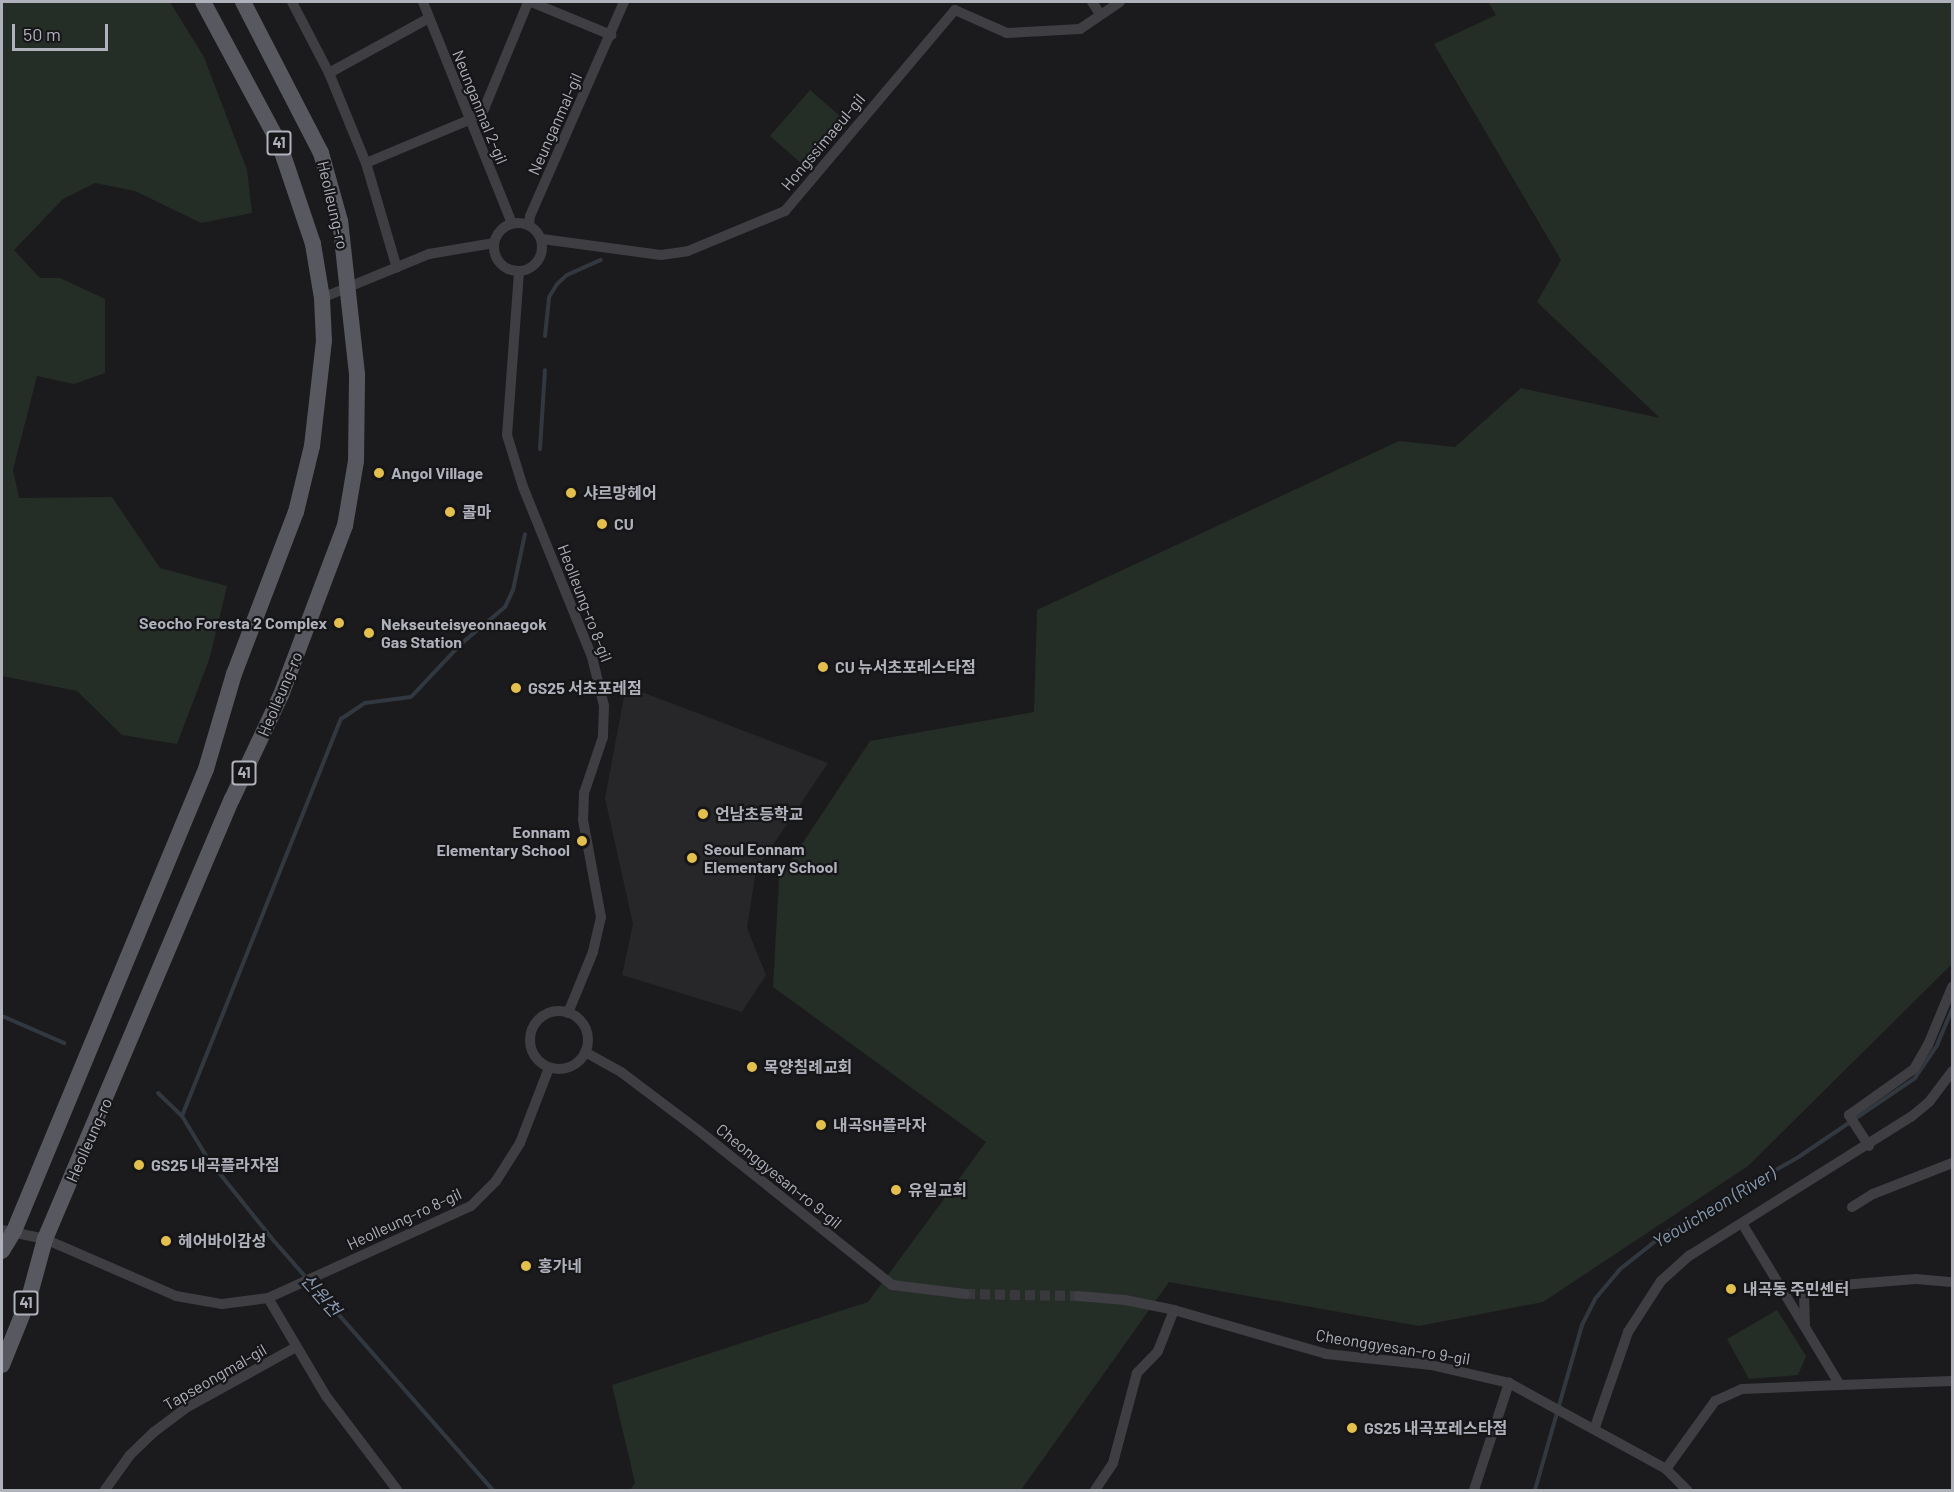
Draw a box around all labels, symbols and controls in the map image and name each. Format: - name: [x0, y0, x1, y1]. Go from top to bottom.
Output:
- scale bar: [15, 12, 111, 50]
- text: 50 m: [23, 23, 61, 45]
- street label: Neunganmal 2-gil: [448, 47, 512, 167]
- street label: Neunganmal-gil: [524, 70, 586, 178]
- street label: Hongssimaeul-gil: [777, 90, 869, 194]
- road number: 41: [266, 131, 292, 155]
- street label: Heolleung-ro: [314, 159, 352, 251]
- place label: Angol Village: [391, 463, 483, 483]
- marker: Angol Village: [372, 466, 386, 480]
- place label: 샤르망헤어: [583, 483, 657, 503]
- marker: 샤르망헤어: [564, 486, 578, 500]
- place label: 콜마: [462, 502, 491, 522]
- marker: 콜마: [443, 505, 457, 519]
- place label: CU: [614, 514, 634, 534]
- marker: CU: [595, 517, 609, 531]
- street label: Heolleung-ro 8-gil: [554, 542, 616, 664]
- place label: Seocho Foresta 2 Complex: [139, 613, 327, 633]
- place label: Nekseuteisyeonnaegok Gas Station: [381, 614, 547, 652]
- marker: Seocho Foresta 2 Complex: [332, 616, 346, 630]
- marker: Nekseuteisyeonnaegok Gas Station: [362, 626, 376, 640]
- street label: Heolleung-ro: [254, 649, 306, 739]
- place label: CU 뉴서초포레스타점: [835, 657, 976, 677]
- marker: CU 뉴서초포레스타점: [816, 660, 830, 674]
- place label: GS25 서초포레점: [528, 678, 642, 698]
- marker: GS25 서초포레점: [509, 681, 523, 695]
- road number: 41: [230, 761, 258, 785]
- place label: 언남초등학교: [715, 804, 803, 824]
- marker: 언남초등학교: [696, 807, 710, 821]
- place label: Eonnam Elementary School: [437, 822, 570, 860]
- marker: Eonnam Elementary School: [575, 834, 589, 848]
- place label: Seoul Eonnam Elementary School: [704, 839, 837, 877]
- marker: Seoul Eonnam Elementary School: [685, 851, 699, 865]
- place label: 목양침례교회: [764, 1057, 852, 1077]
- marker: 목양침례교회: [745, 1060, 759, 1074]
- street label: Heolleung-ro: [62, 1095, 116, 1185]
- place label: 내곡SH플라자: [833, 1115, 926, 1135]
- marker: 내곡SH플라자: [814, 1118, 828, 1132]
- street label: Cheonggyesan-ro 9-gil: [712, 1119, 846, 1233]
- place label: GS25 내곡플라자점: [151, 1155, 279, 1175]
- marker: GS25 내곡플라자점: [132, 1158, 146, 1172]
- water label: Yeouicheon (River): [1649, 1162, 1779, 1252]
- place label: 유일교회: [908, 1180, 967, 1200]
- marker: 유일교회: [889, 1183, 903, 1197]
- street label: Heolleung-ro 8-gil: [344, 1184, 464, 1254]
- place label: 헤어바이감성: [178, 1231, 266, 1251]
- marker: 헤어바이감성: [159, 1234, 173, 1248]
- place label: 홍가네: [538, 1256, 582, 1276]
- marker: 홍가네: [519, 1259, 533, 1273]
- water label: 신원천: [297, 1269, 345, 1321]
- place label: 내곡동 주민센터: [1743, 1279, 1849, 1299]
- marker: 내곡동 주민센터: [1724, 1282, 1738, 1296]
- road number: 41: [12, 1291, 40, 1315]
- street label: Cheonggyesan-ro 9-gil: [1314, 1325, 1472, 1369]
- street label: Tapseongmal-gil: [160, 1340, 270, 1414]
- place label: GS25 내곡포레스타점: [1364, 1418, 1507, 1438]
- marker: GS25 내곡포레스타점: [1345, 1421, 1359, 1435]

